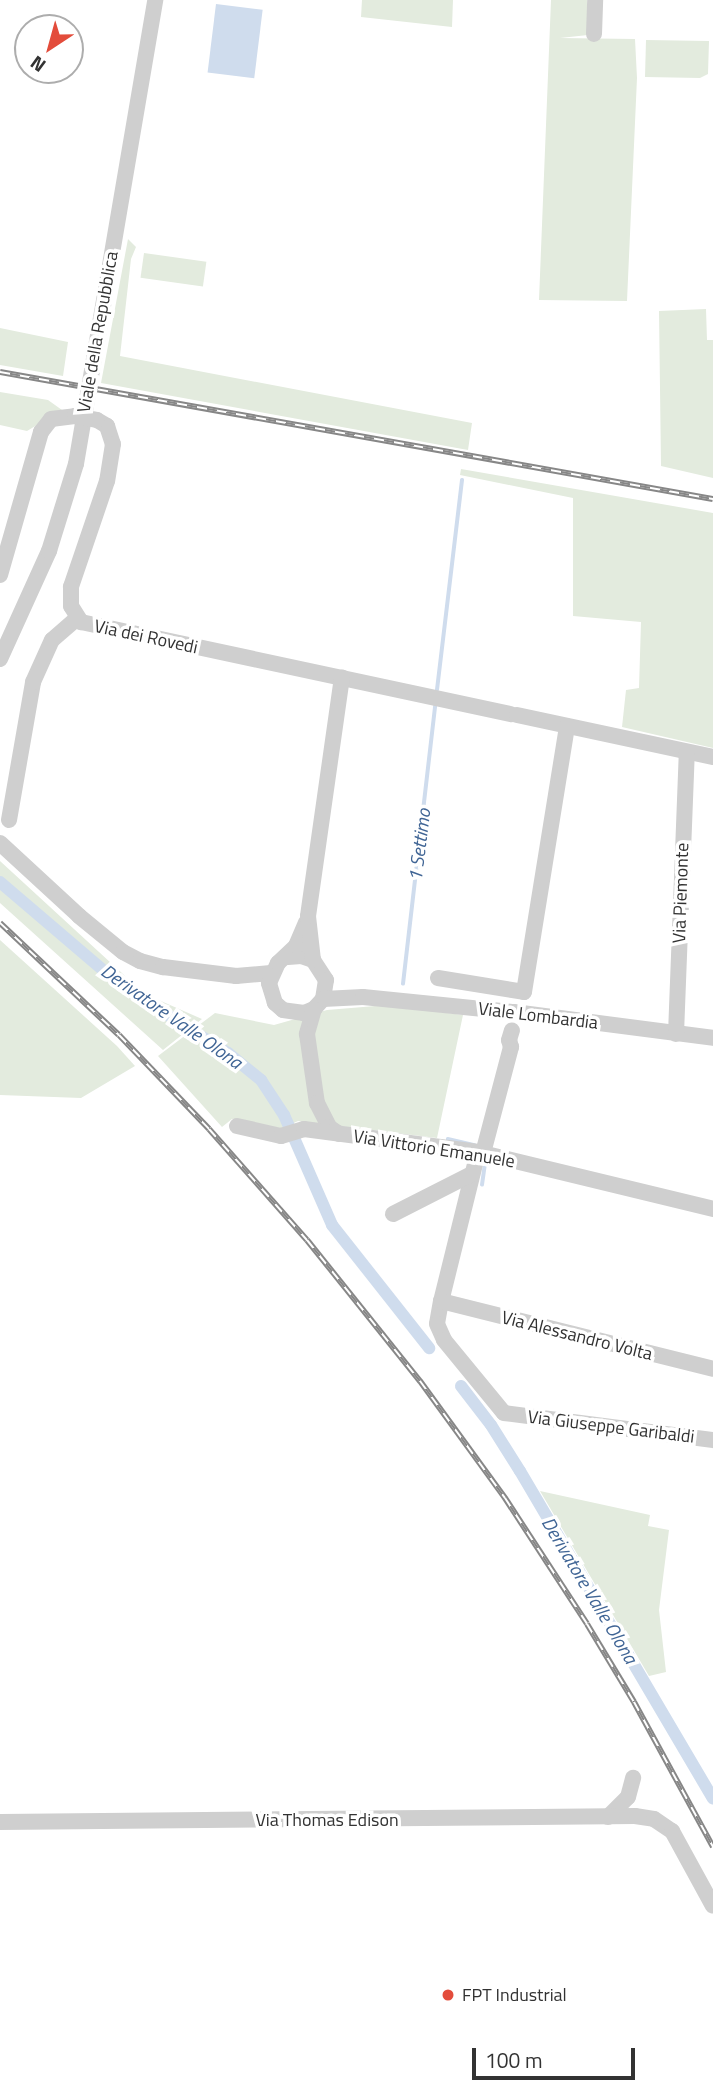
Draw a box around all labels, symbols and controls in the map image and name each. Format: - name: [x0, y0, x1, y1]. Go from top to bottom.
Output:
- north arrow: [14, 14, 84, 84]
- text: N: [24, 49, 51, 80]
- street label: Viale della Repubblica: [73, 250, 123, 414]
- street label: Via dei Rovedi: [92, 615, 200, 659]
- water label: 1 Settimo: [403, 807, 435, 883]
- street label: Via Piemonte: [668, 842, 694, 944]
- water label: Derivatore Valle Olona: [97, 959, 247, 1073]
- street label: Viale Lombardia: [477, 998, 599, 1034]
- street label: Via Vittorio Emanuele: [352, 1126, 516, 1172]
- street label: Via Alessandro Volta: [499, 1307, 655, 1365]
- street label: Via Giuseppe Garibaldi: [526, 1406, 696, 1448]
- water label: Derivatore Valle Olona: [537, 1513, 643, 1667]
- street label: Via Thomas Edison: [255, 1809, 399, 1831]
- place label: FPT Industrial: [462, 1984, 567, 2006]
- marker: FPT Industrial: [440, 1987, 456, 2003]
- scale bar: [475, 2034, 638, 2078]
- text: 100 m: [485, 2044, 542, 2076]

